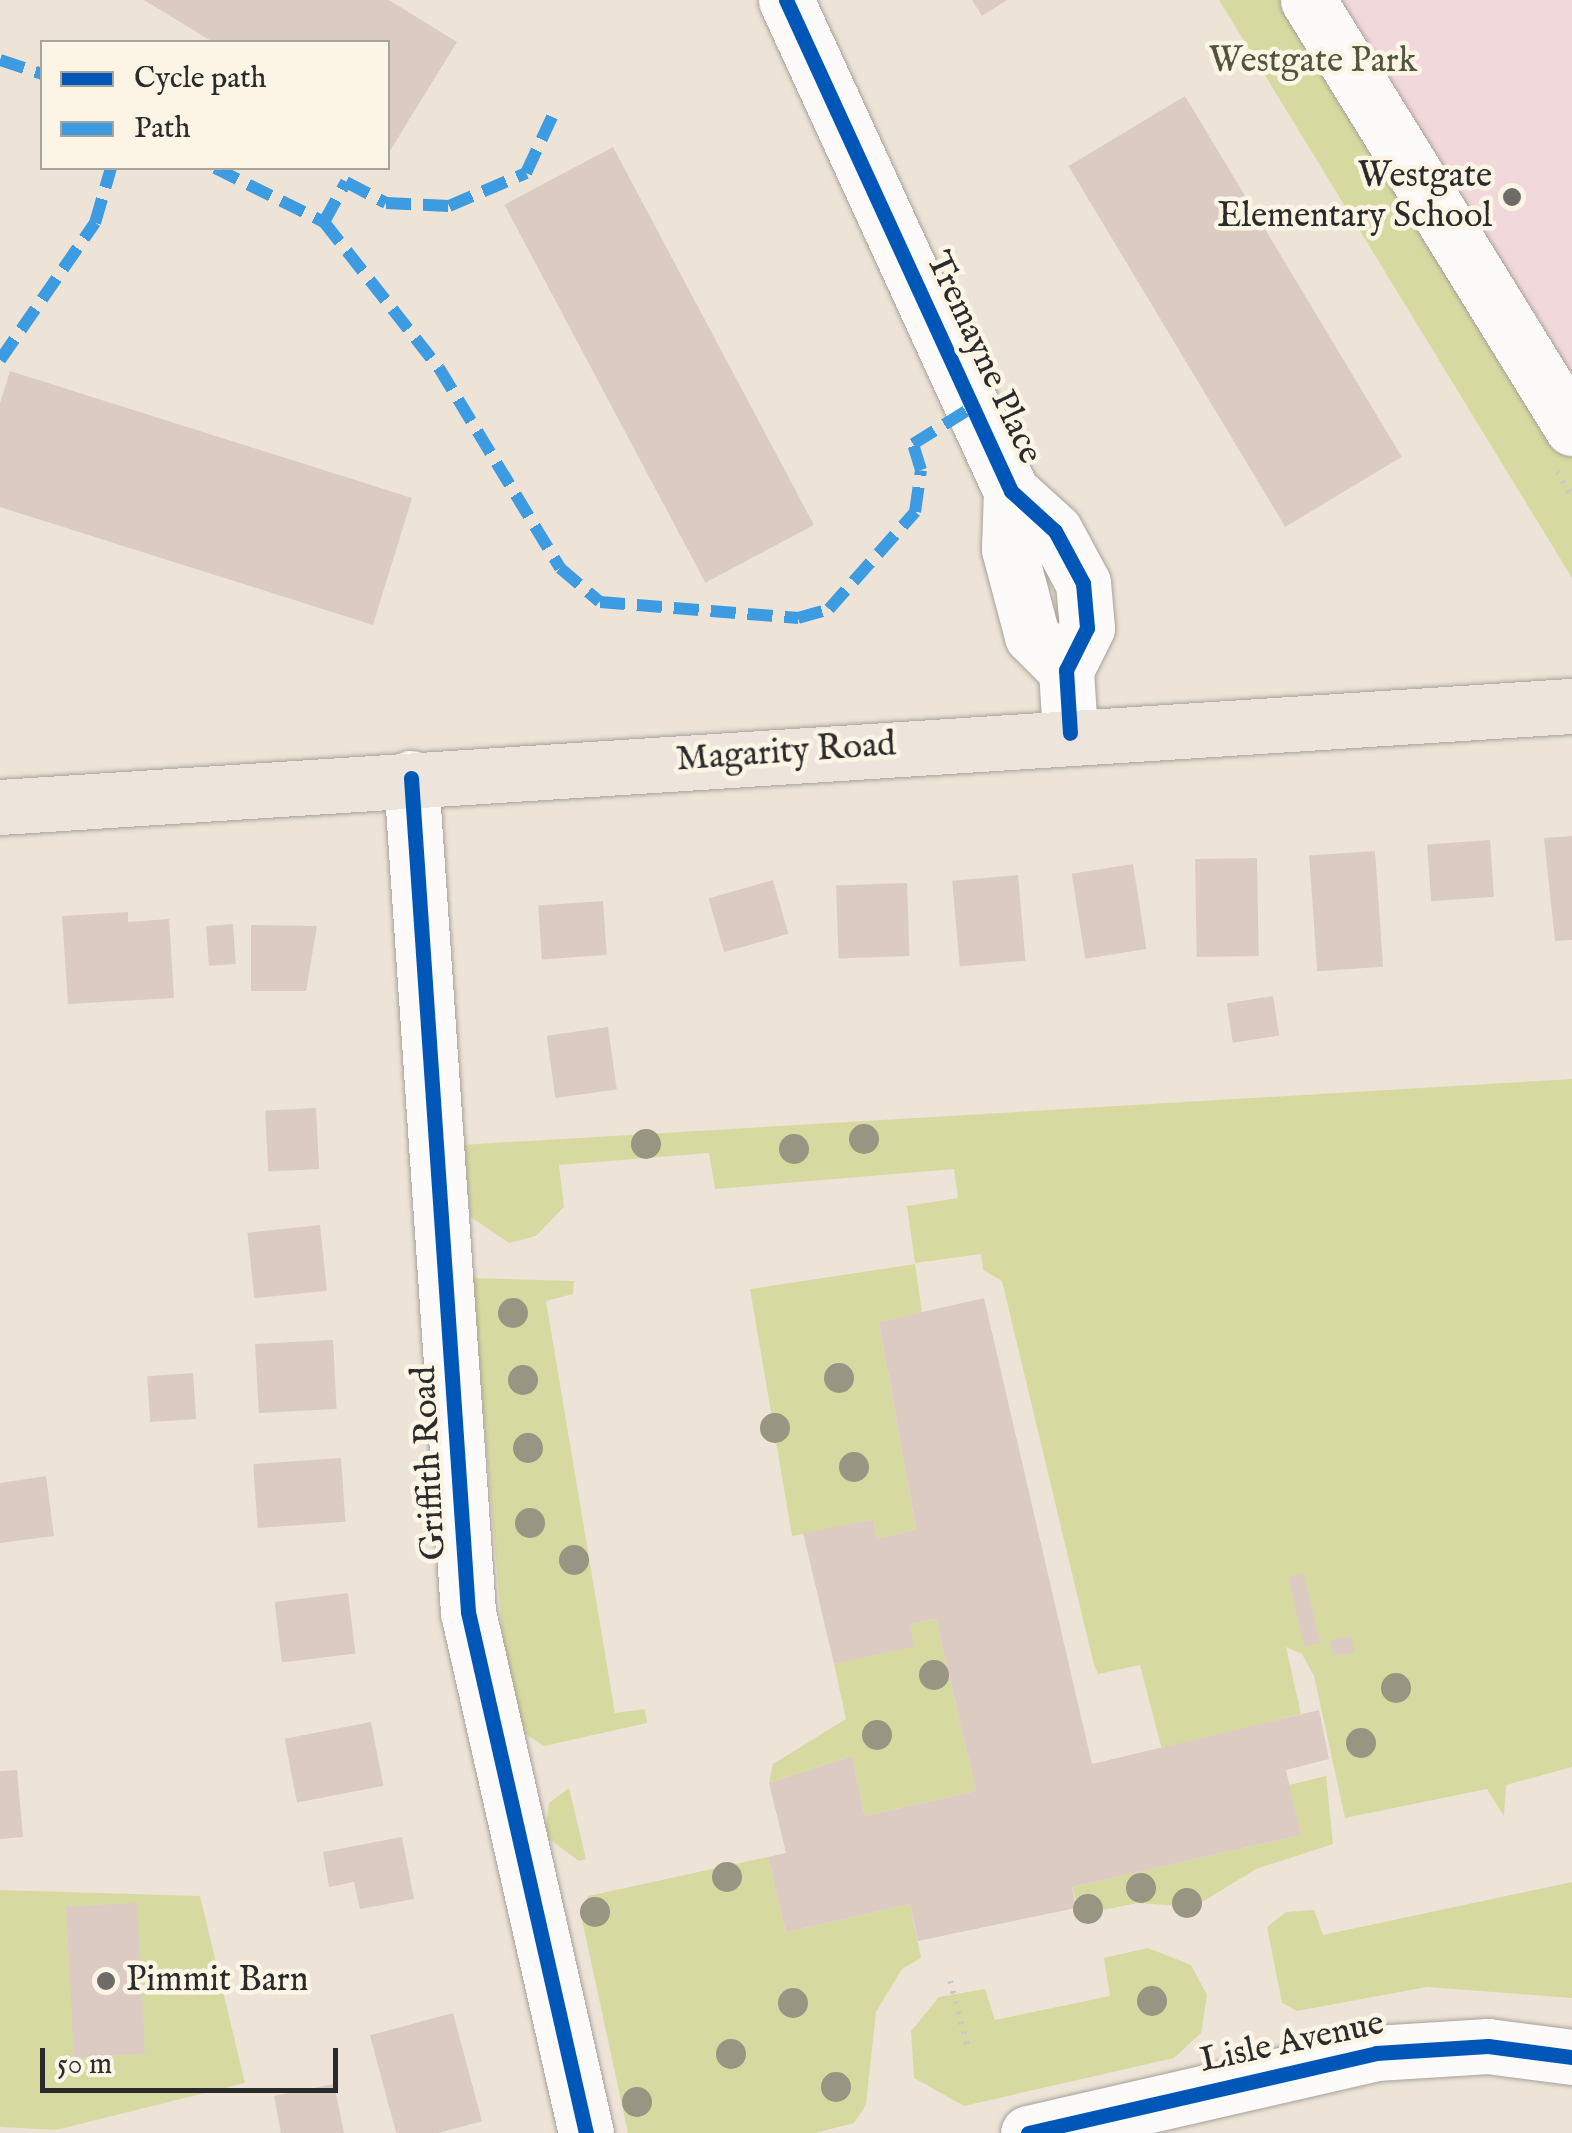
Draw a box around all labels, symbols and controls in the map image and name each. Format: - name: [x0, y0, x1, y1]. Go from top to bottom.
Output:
- legend: [40, 40, 390, 170]
- park label: Westgate Park: [1209, 41, 1417, 83]
- text: Cycle path: [134, 60, 267, 98]
- text: Path: [134, 110, 190, 148]
- place label: Westgate Elementary School: [1217, 156, 1492, 238]
- marker: Westgate Elementary School: [1501, 186, 1523, 208]
- street label: Tremayne Place: [916, 245, 1050, 471]
- street label: Magarity Road: [675, 724, 897, 782]
- street label: Griffith Road: [404, 1365, 456, 1561]
- place label: Pimmit Barn: [126, 1960, 308, 2002]
- marker: Pimmit Barn: [95, 1970, 117, 1992]
- street label: Lisle Avenue: [1196, 2003, 1388, 2083]
- scale bar: [45, 2028, 342, 2090]
- text: 50 m: [57, 2046, 112, 2084]

